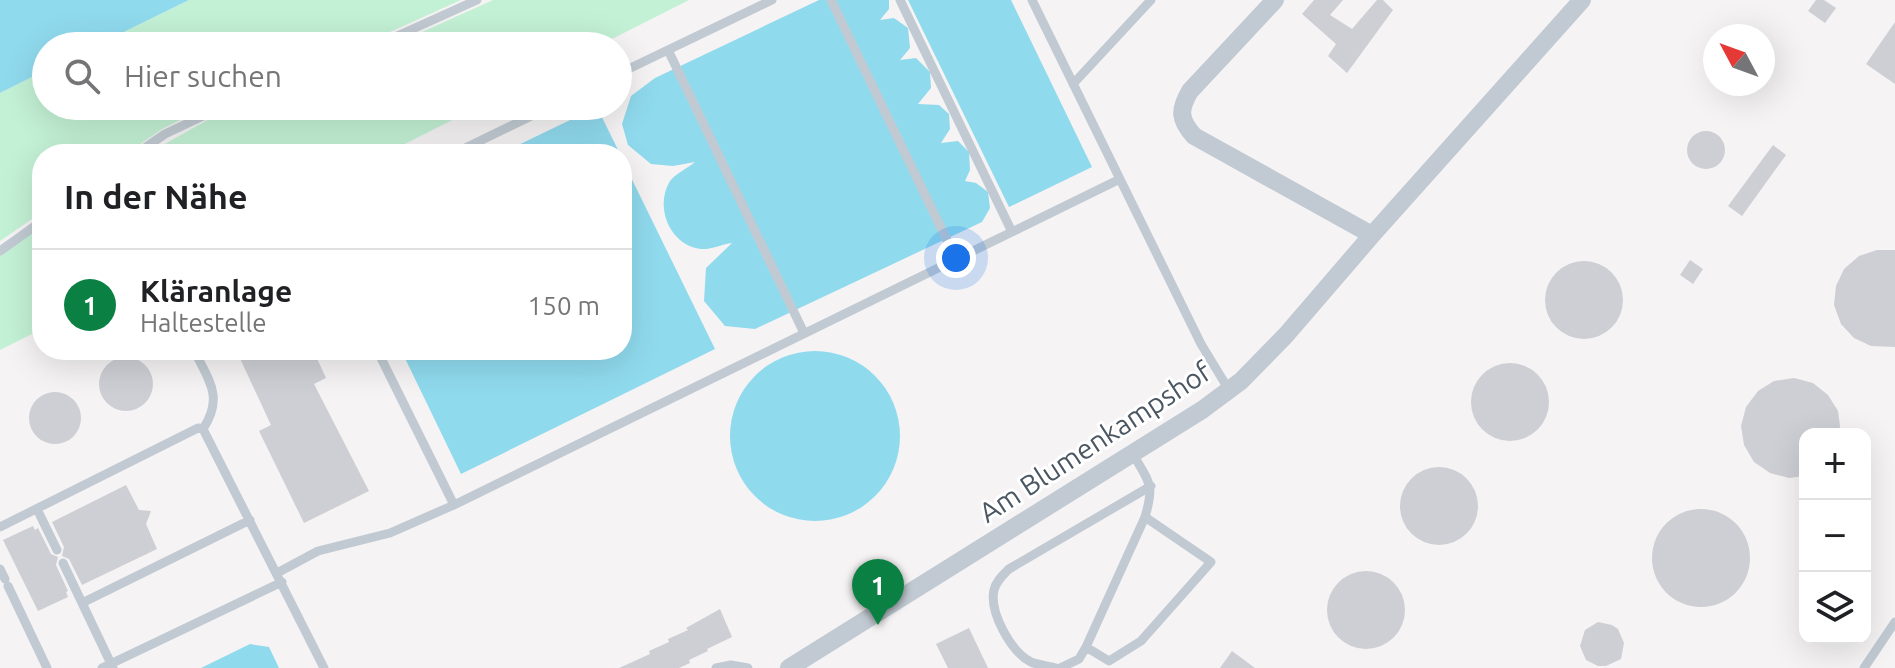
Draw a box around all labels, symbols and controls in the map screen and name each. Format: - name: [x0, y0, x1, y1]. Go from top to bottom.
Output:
- north arrow: [1703, 24, 1775, 96]
- search box: [32, 32, 632, 120]
- icon: search: [60, 54, 104, 98]
- text: Hier suchen: [124, 59, 282, 93]
- text: In der Nähe: [64, 177, 247, 215]
- your location: [936, 238, 976, 278]
- text: Kläranlage: [140, 274, 292, 308]
- text: 1: [83, 291, 97, 320]
- text: 150 m: [528, 291, 600, 320]
- text: Haltestelle: [140, 308, 267, 337]
- street label: Am Blumenkampshof: [973, 355, 1217, 528]
- map controls: [1799, 428, 1871, 644]
- button: +: [1799, 428, 1871, 500]
- button: −: [1799, 500, 1871, 572]
- pin: 1: [852, 559, 904, 625]
- button: layers: [1799, 572, 1871, 644]

